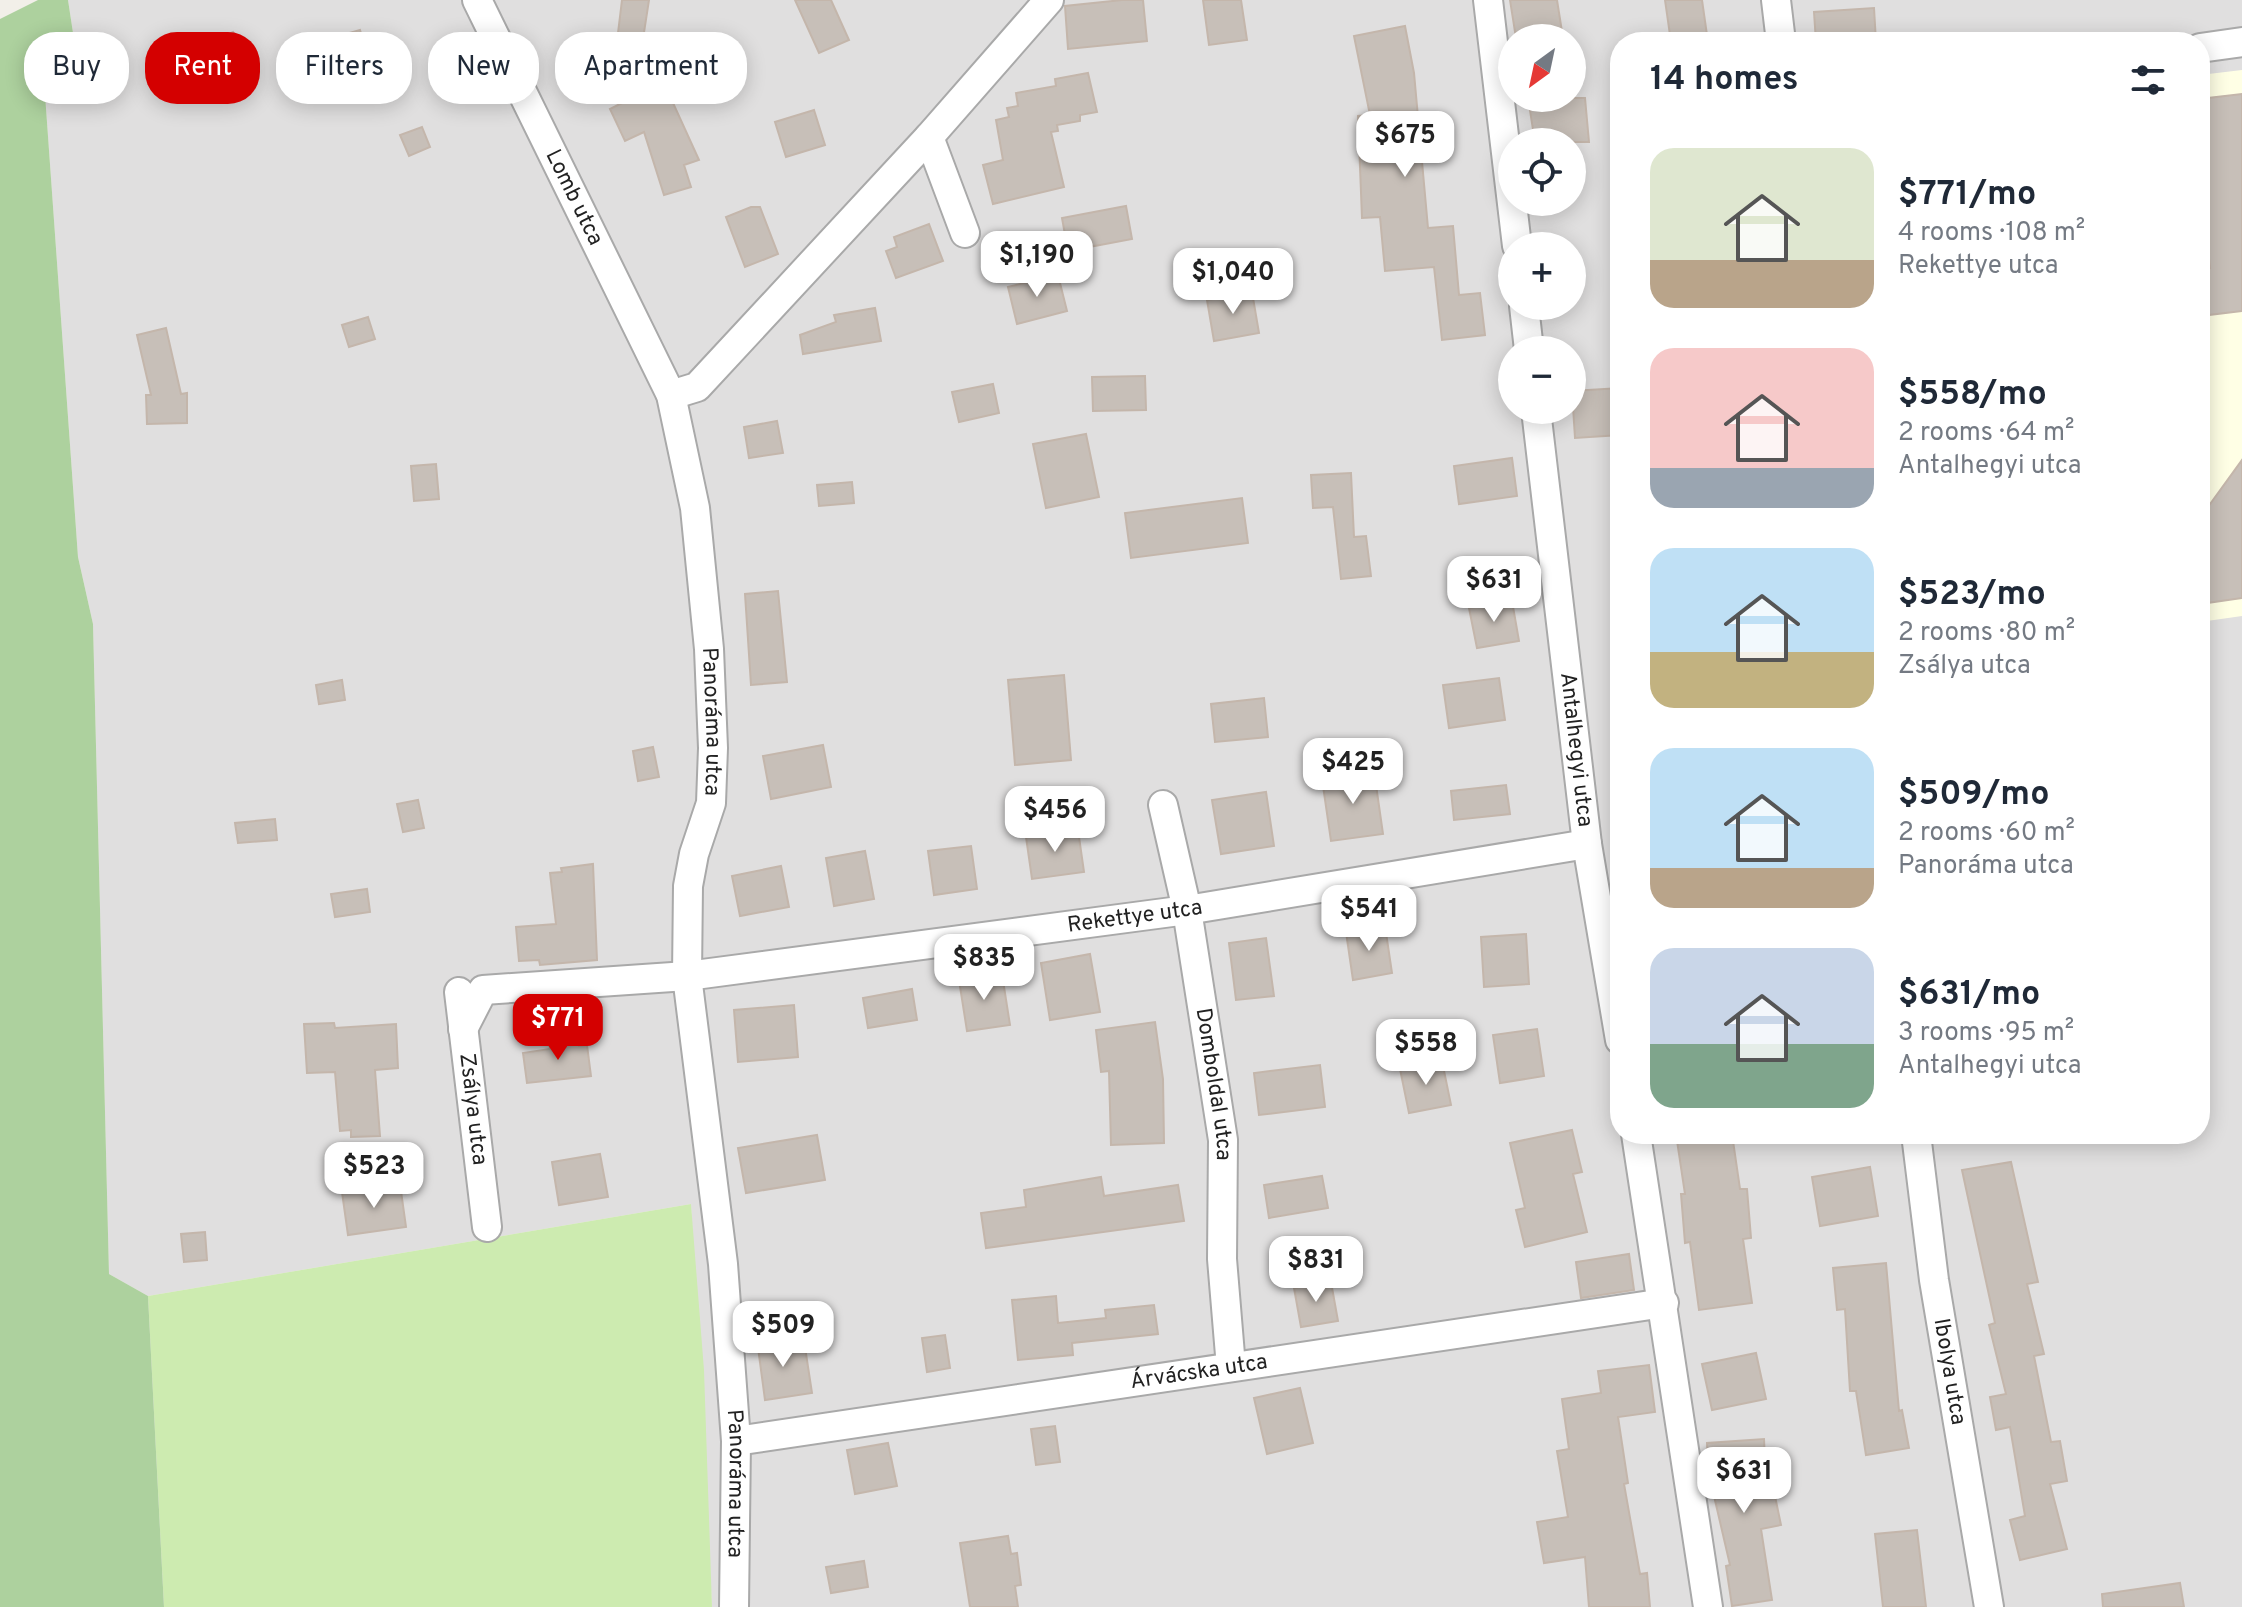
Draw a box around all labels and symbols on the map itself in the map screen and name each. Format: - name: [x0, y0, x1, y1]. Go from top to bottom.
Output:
- north arrow: [1498, 24, 1586, 112]
- pin: $675: [1358, 111, 1452, 179]
- street label: Lomb utca: [539, 145, 609, 250]
- pin: $1,190: [972, 231, 1102, 299]
- pin: $1,040: [1168, 248, 1298, 316]
- pin: $631: [1447, 556, 1541, 624]
- street label: Panoráma utca: [695, 647, 726, 796]
- street label: Antalhegyi utca: [1553, 671, 1598, 828]
- pin: $425: [1306, 738, 1400, 806]
- pin: $456: [1008, 786, 1102, 854]
- pin: $541: [1322, 885, 1416, 953]
- street label: Rekettye utca: [1066, 894, 1204, 939]
- pin: $835: [937, 934, 1031, 1002]
- pin: $771: [511, 994, 605, 1062]
- street label: Domboldal utca: [1189, 1006, 1237, 1161]
- pin: $558: [1379, 1019, 1473, 1087]
- street label: Zsálya utca: [453, 1052, 493, 1167]
- pin: $523: [327, 1142, 421, 1210]
- pin: $831: [1269, 1236, 1363, 1304]
- pin: $509: [736, 1301, 830, 1369]
- street label: Ibolya utca: [1927, 1316, 1972, 1427]
- street label: Árvácska utca: [1128, 1349, 1269, 1396]
- street label: Panoráma utca: [720, 1408, 750, 1558]
- pin: $631: [1697, 1447, 1791, 1515]

